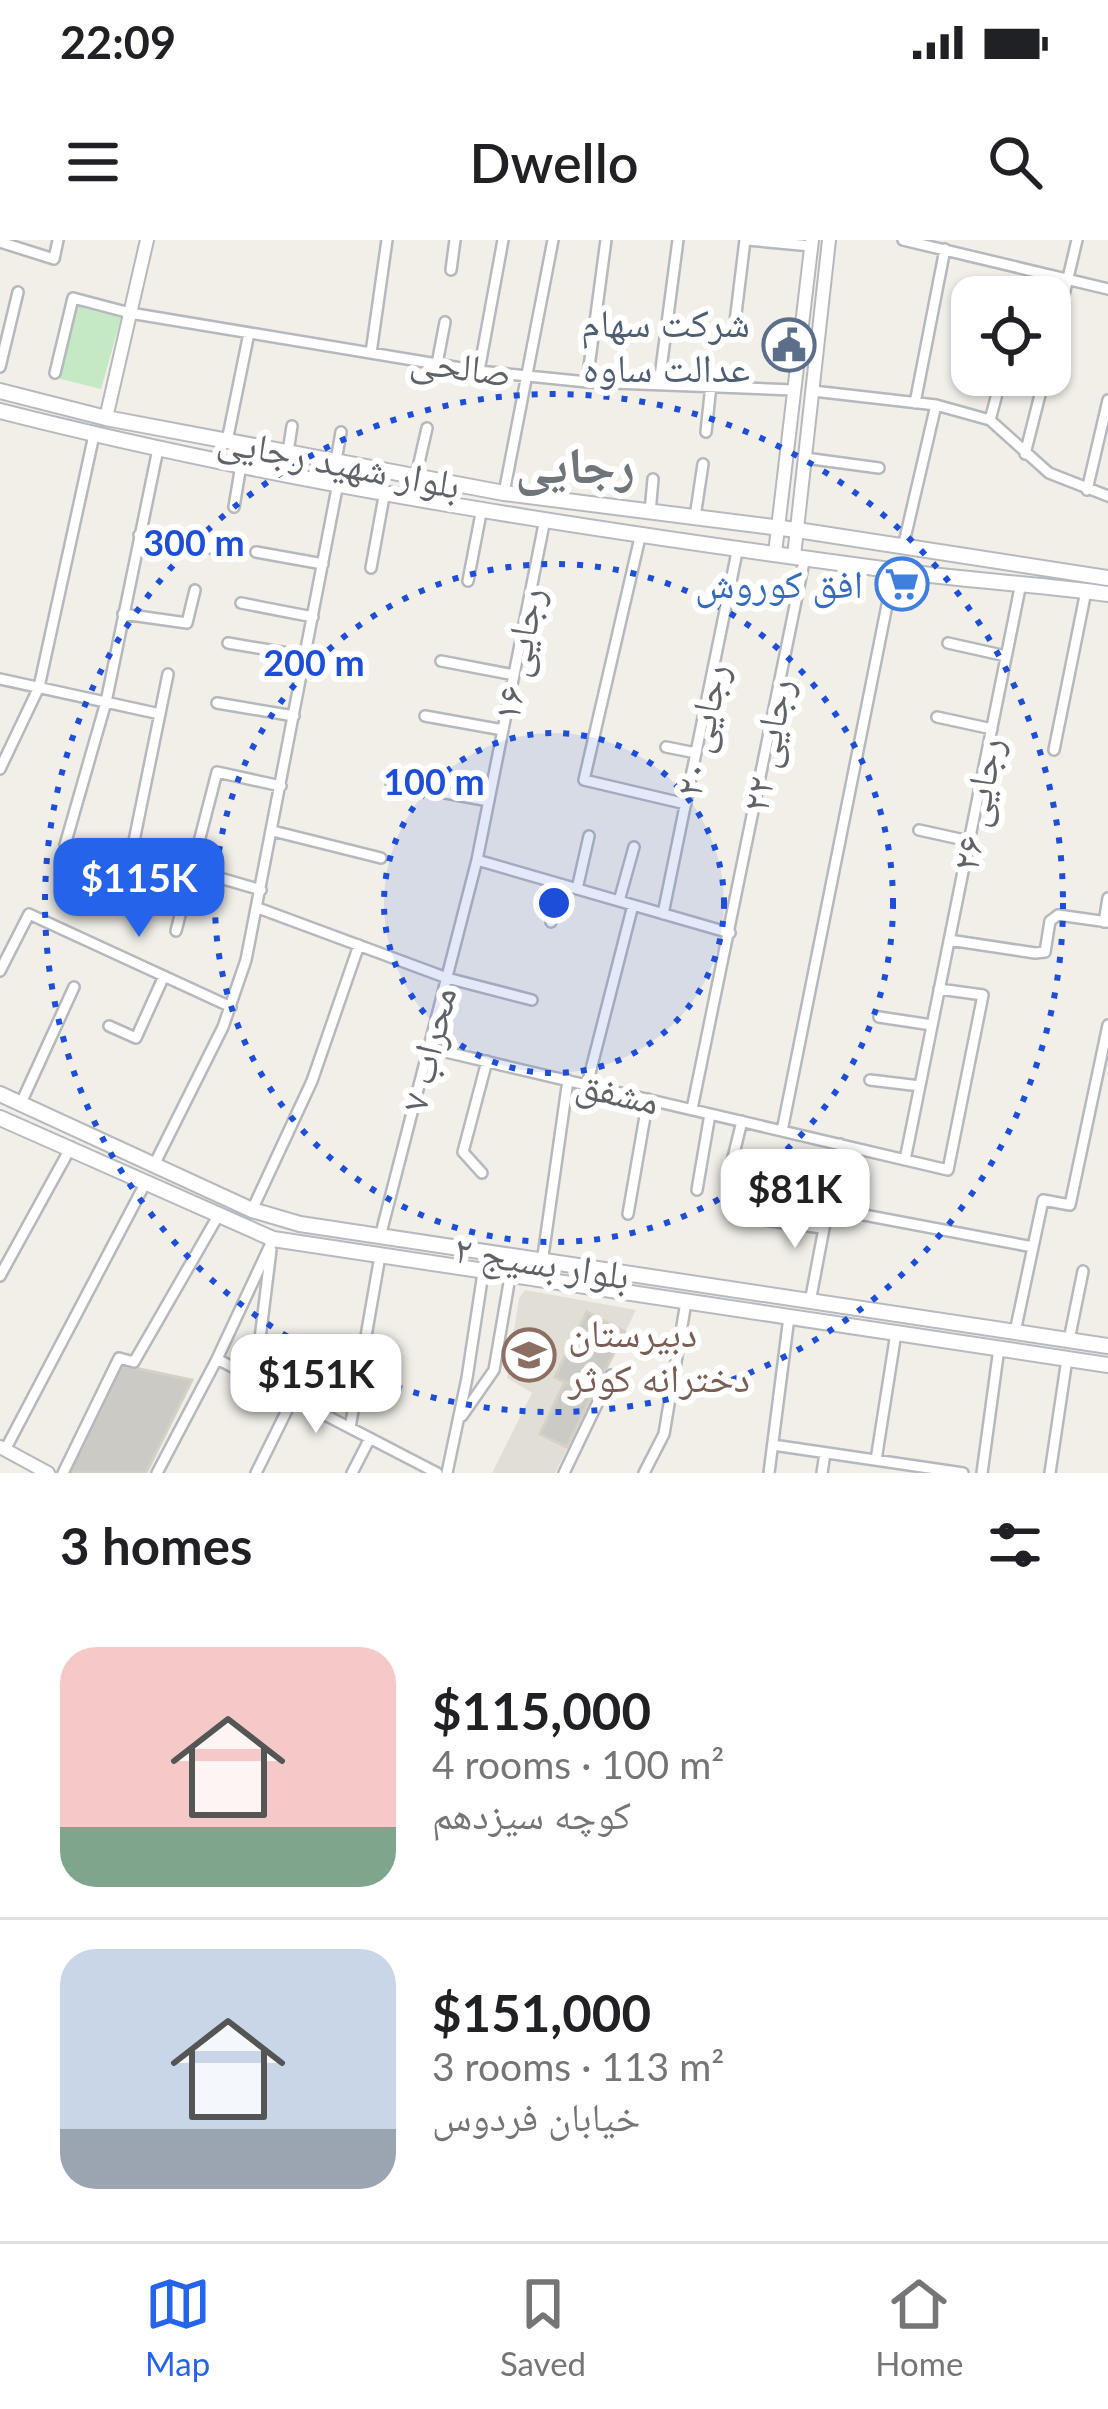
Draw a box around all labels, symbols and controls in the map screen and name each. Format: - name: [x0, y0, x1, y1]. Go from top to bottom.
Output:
- text: 22:09: [60, 15, 176, 69]
- icon: menu: [60, 129, 126, 195]
- icon: search: [982, 129, 1048, 195]
- text: Dwello: [469, 130, 639, 195]
- map controls: [951, 276, 1071, 396]
- button: locate: [951, 276, 1071, 396]
- place label: شرکت سهام عدالت ساوه: [581, 299, 750, 390]
- public building icon: شرکت سهام عدالت ساوه: [761, 317, 817, 373]
- street label: صالحی: [407, 335, 515, 398]
- street label: بلوار شهید رجایی: [214, 415, 464, 510]
- district label: رجایی: [515, 433, 635, 497]
- text: 300 m: [143, 520, 245, 564]
- supermarket icon: افق کوروش: [874, 556, 930, 612]
- place label: افق کوروش: [695, 560, 863, 609]
- street label: رجایی ۱۶: [482, 583, 555, 725]
- text: 200 m: [263, 640, 365, 684]
- street label: رجایی ۲۰: [663, 659, 739, 801]
- street label: رجایی ۲۲: [731, 674, 804, 816]
- street label: رجایی ۲۶: [941, 733, 1014, 875]
- text: 100 m: [383, 759, 485, 803]
- pin: $115K: [55, 838, 223, 940]
- text: $115K: [80, 854, 198, 900]
- centre of rings: [533, 882, 575, 924]
- street label: محراب ۷: [389, 982, 465, 1116]
- street label: مشفق: [572, 1059, 664, 1126]
- pin: $81K: [724, 1149, 866, 1251]
- text: $81K: [748, 1165, 842, 1211]
- street label: بلوار بسیج ۲: [451, 1224, 633, 1302]
- place label: دبیرستان دخترانه کوثر: [567, 1309, 750, 1400]
- school or university icon: دبیرستان دخترانه کوثر: [501, 1327, 557, 1383]
- pin: $151K: [232, 1334, 400, 1436]
- text: $151K: [257, 1350, 375, 1396]
- icon: filters: [982, 1512, 1048, 1578]
- text: 3 homes: [60, 1515, 252, 1576]
- text: $115,000: [432, 1680, 651, 1741]
- icon: home: [156, 1695, 300, 1839]
- text: 4 rooms · 100 m²: [432, 1741, 724, 1787]
- text: کوچه سیزدهم: [432, 1791, 631, 1837]
- text: $151,000: [432, 1982, 651, 2043]
- icon: home: [156, 1997, 300, 2141]
- text: 3 rooms · 113 m²: [432, 2043, 724, 2089]
- text: خیابان فردوس: [432, 2093, 640, 2139]
- tab: Map: [145, 2271, 211, 2383]
- tab: Saved: [500, 2271, 586, 2383]
- tab: Home: [875, 2271, 963, 2383]

